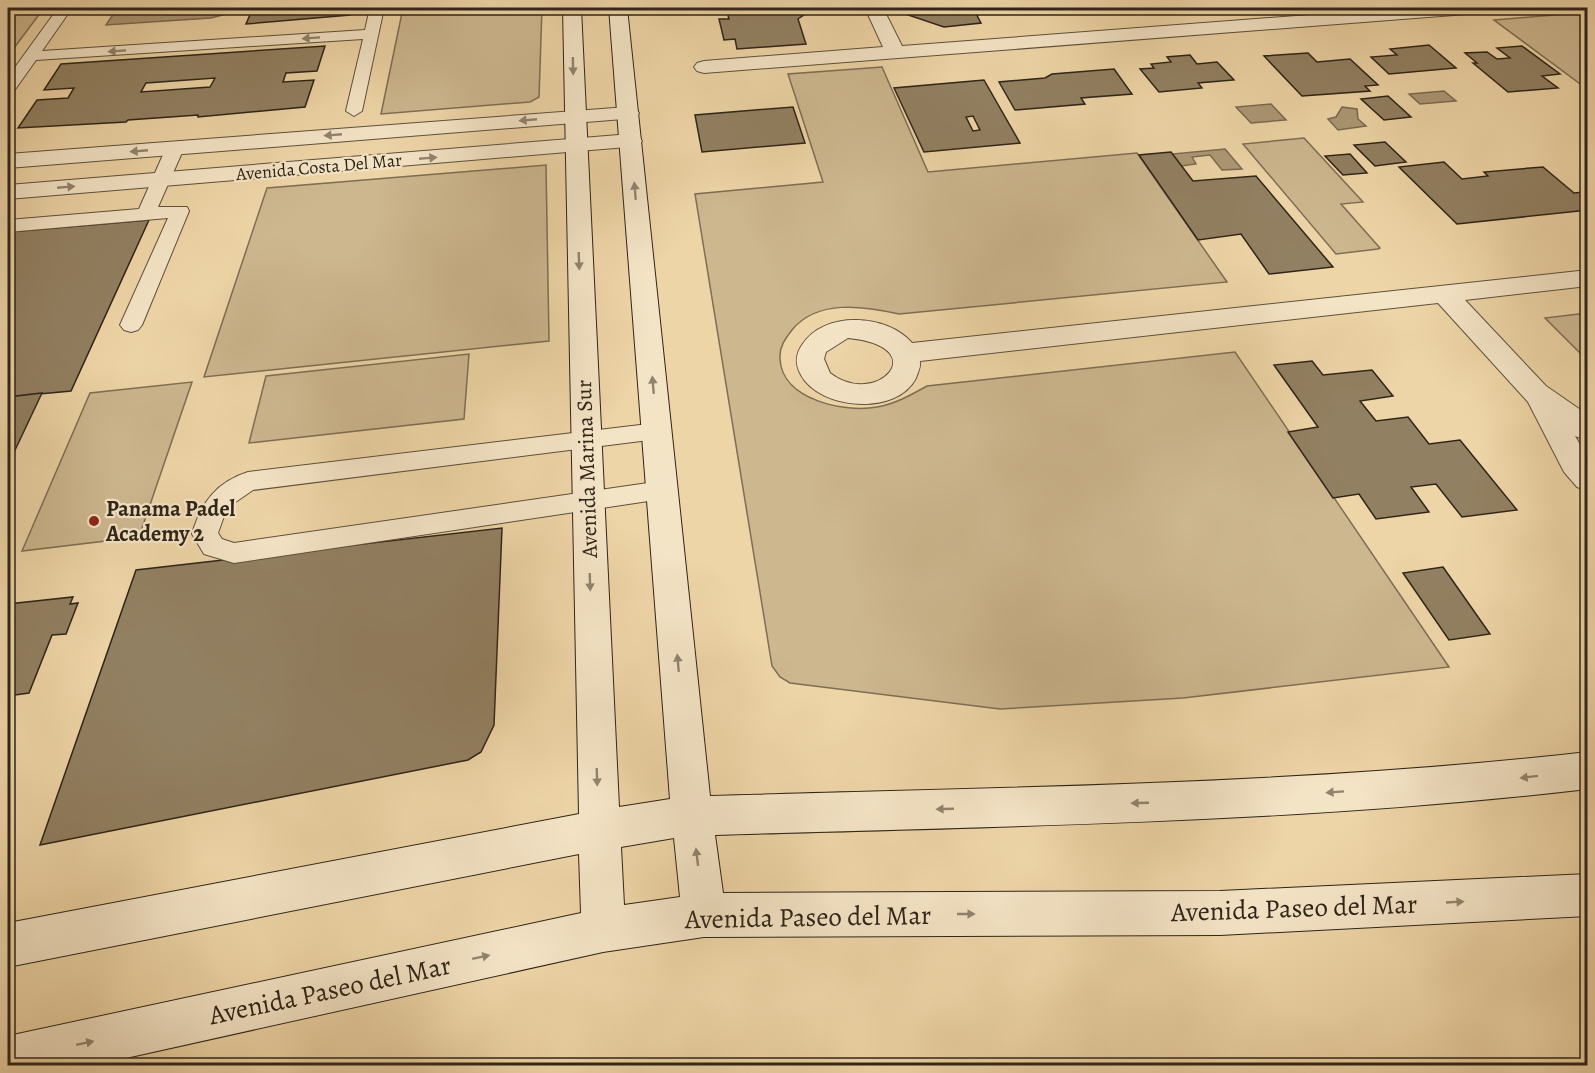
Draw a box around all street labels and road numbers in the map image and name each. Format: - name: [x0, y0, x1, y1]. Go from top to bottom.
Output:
- street label: Avenida Costa Del Mar: [234, 148, 403, 186]
- street label: Avenida Marina Sur: [569, 379, 605, 560]
- street label: Avenida Paseo del Mar: [1169, 886, 1418, 930]
- street label: Avenida Paseo del Mar: [683, 897, 932, 937]
- street label: Avenida Paseo del Mar: [205, 947, 454, 1033]

